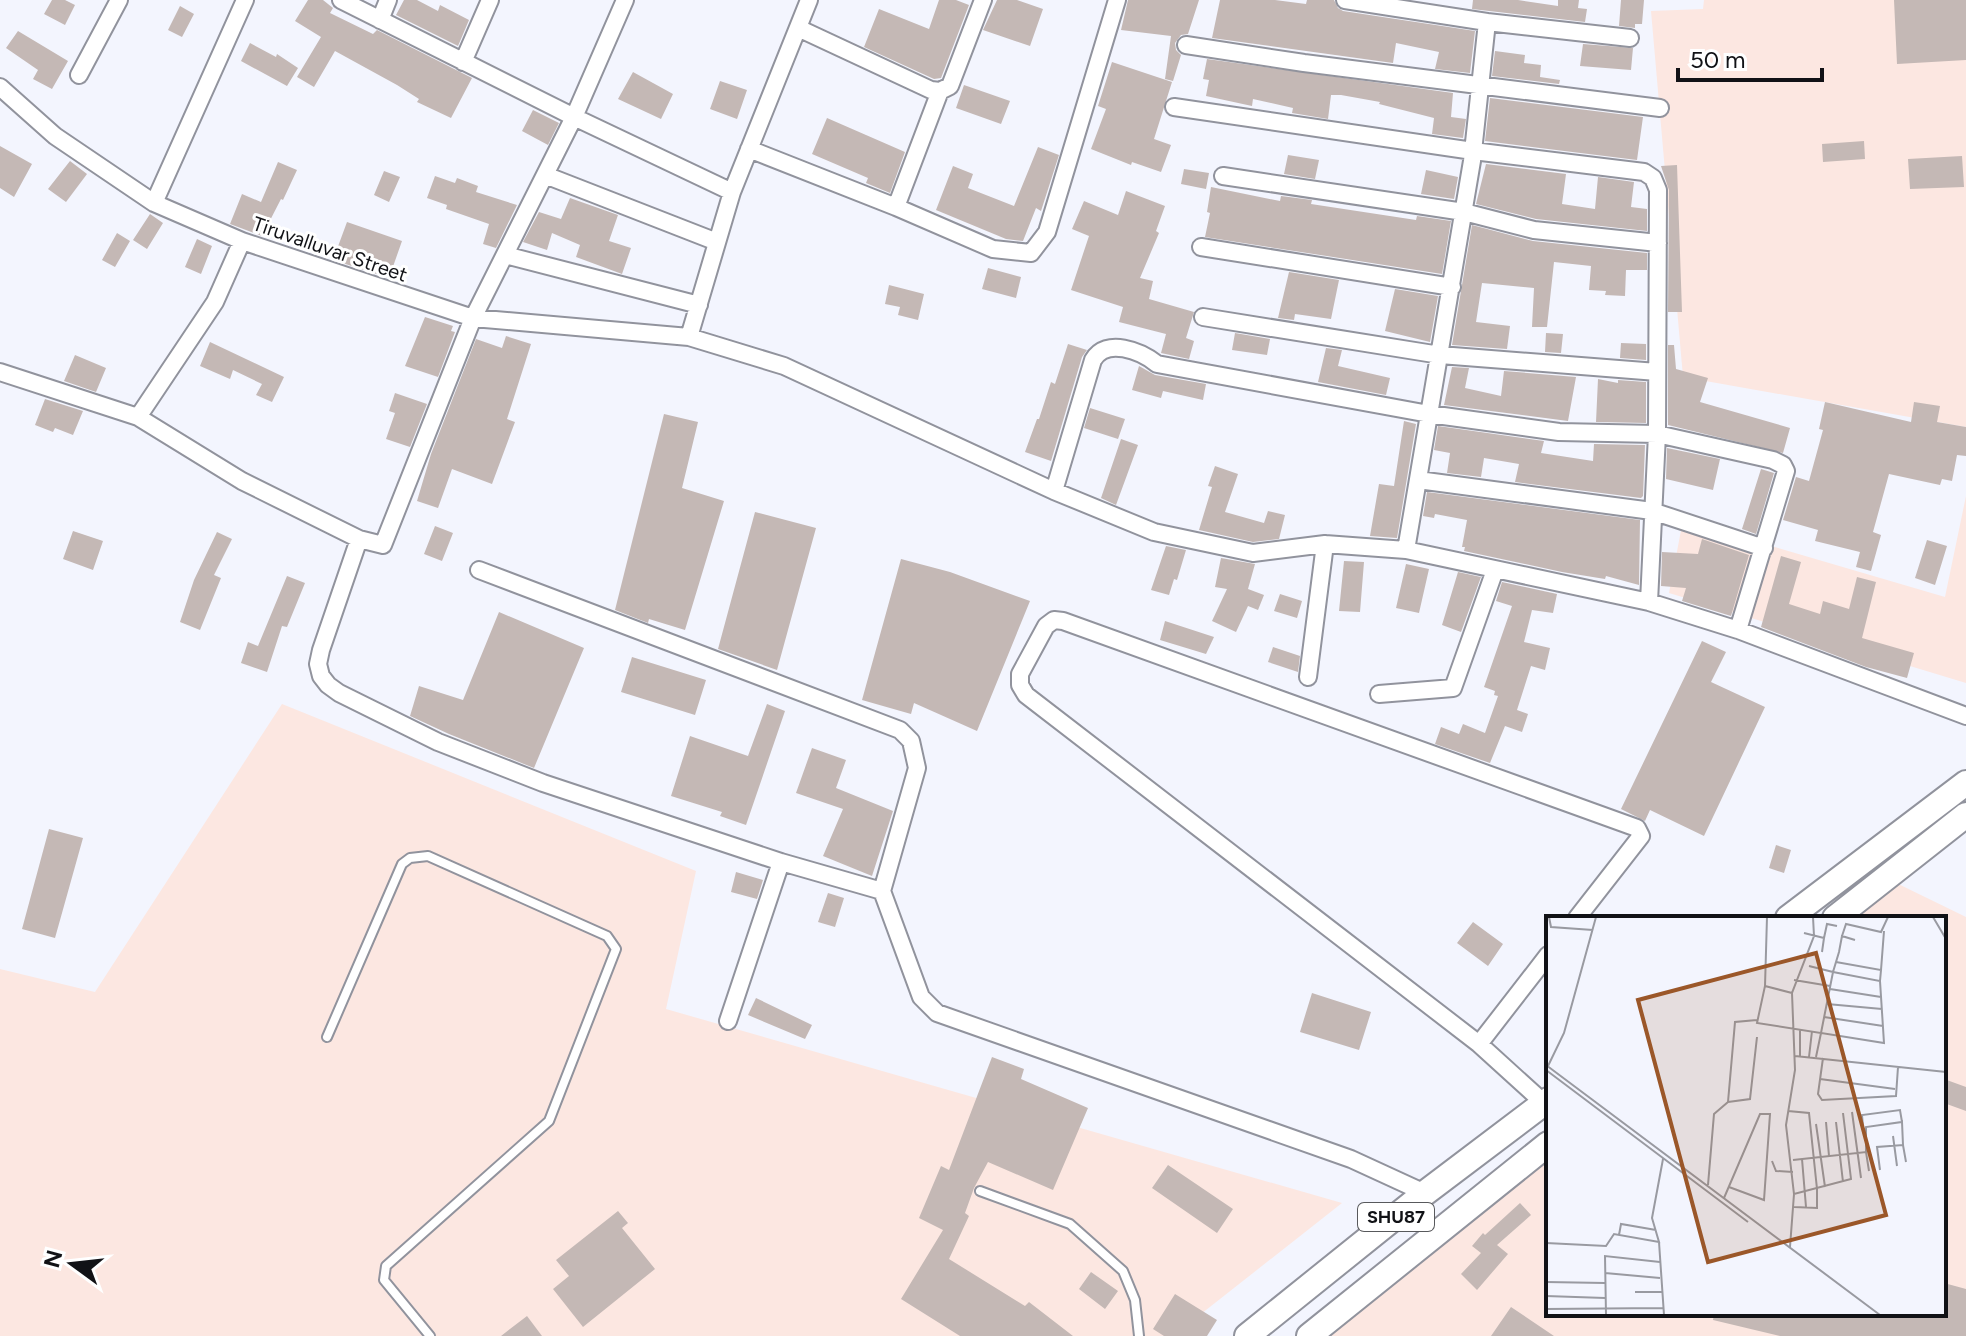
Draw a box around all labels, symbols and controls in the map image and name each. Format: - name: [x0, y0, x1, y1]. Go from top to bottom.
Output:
- scale bar: [1678, 32, 1822, 82]
- text: 50 m: [1690, 45, 1746, 74]
- street label: Tiruvalluvar Street: [250, 211, 410, 287]
- inset map: [1546, 916, 1946, 1316]
- road number: SHU87: [1358, 1203, 1434, 1231]
- north arrow: [32, 1224, 112, 1304]
- text: N: [38, 1247, 68, 1271]

